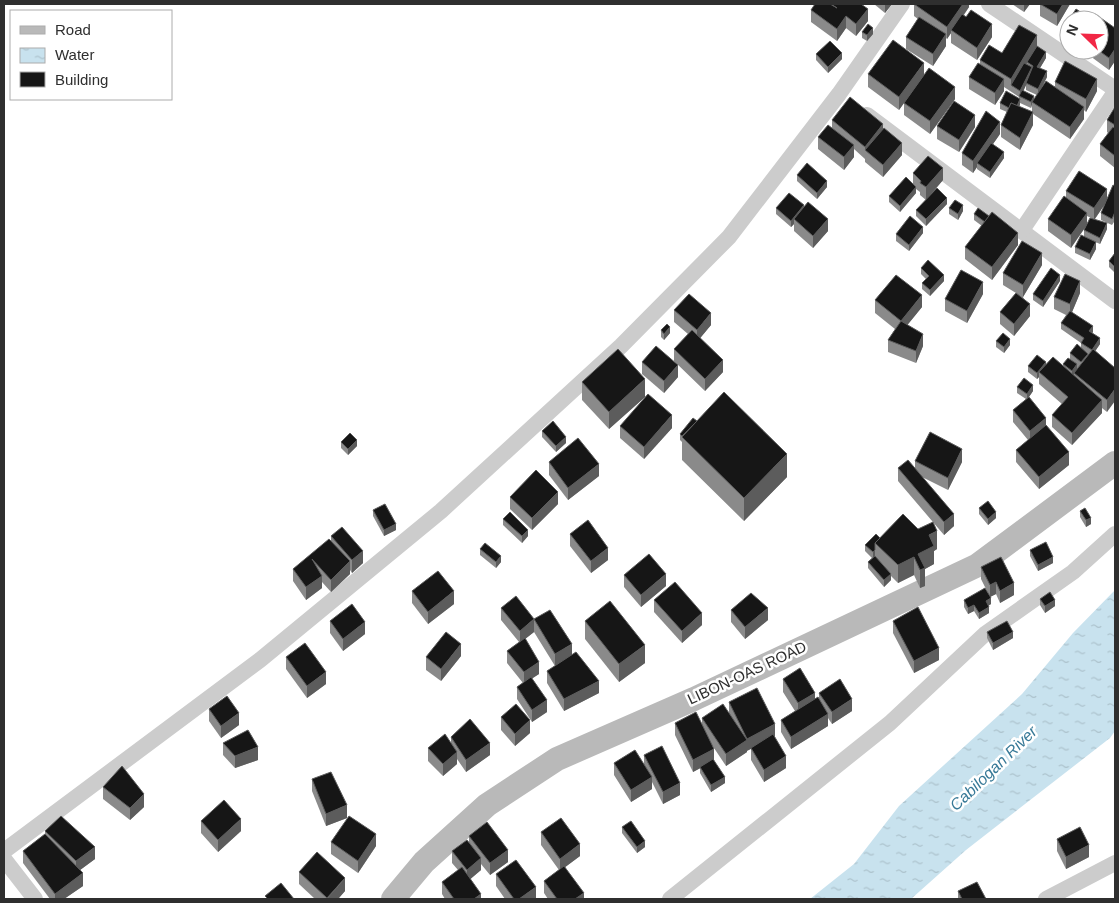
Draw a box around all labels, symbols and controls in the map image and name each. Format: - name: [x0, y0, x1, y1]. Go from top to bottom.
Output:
- legend: [10, 10, 172, 100]
- north arrow: [1059, 10, 1109, 60]
- text: Road: [55, 21, 91, 38]
- text: N: [1063, 22, 1081, 38]
- text: Water: [55, 46, 94, 63]
- text: Building: [55, 71, 108, 88]
- street label: LIBON-OAS ROAD: [685, 637, 809, 708]
- water label: Cabilogan River: [946, 722, 1041, 814]

